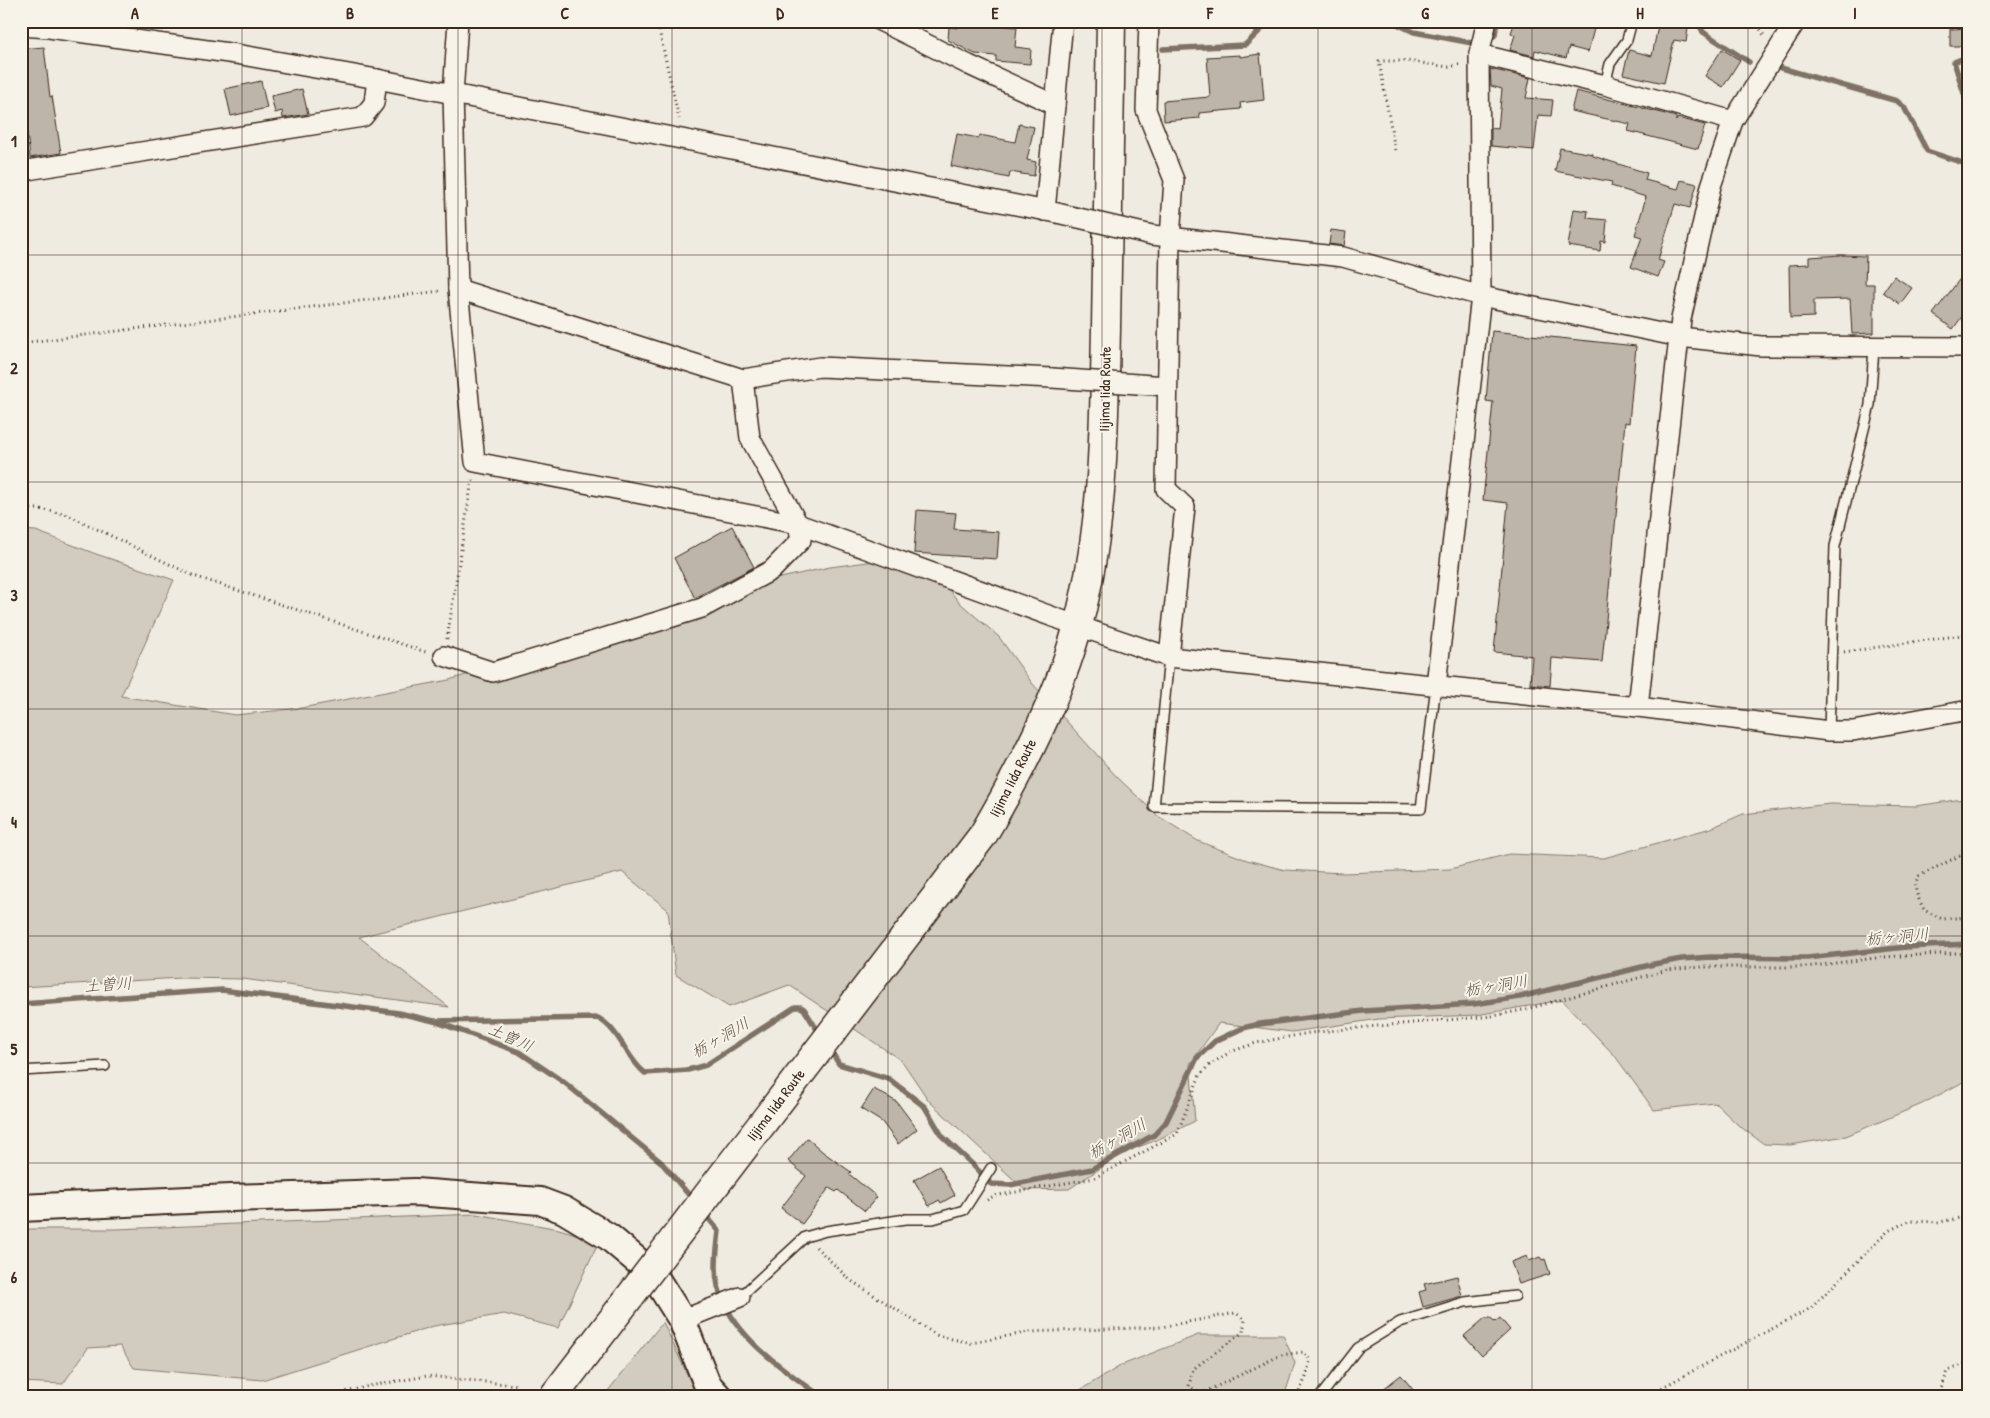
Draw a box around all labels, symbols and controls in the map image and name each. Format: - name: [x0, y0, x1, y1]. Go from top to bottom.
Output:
- text: A: [131, 2, 139, 24]
- text: B: [346, 2, 354, 24]
- text: C: [561, 2, 570, 24]
- text: D: [776, 2, 784, 24]
- text: E: [991, 2, 999, 24]
- text: F: [1206, 2, 1214, 24]
- text: G: [1421, 2, 1429, 24]
- text: H: [1636, 2, 1644, 24]
- text: I: [1853, 2, 1857, 24]
- text: 1: [11, 130, 17, 152]
- street label: Iijima Iida Route: [1093, 346, 1116, 432]
- text: 2: [10, 357, 18, 379]
- text: 3: [10, 584, 18, 606]
- street label: Iijima Iida Route: [984, 735, 1041, 821]
- text: 4: [11, 811, 17, 833]
- water label: 栃ヶ洞川: [1864, 922, 1930, 950]
- water label: 栃ヶ洞川: [1463, 969, 1529, 1001]
- water label: 土曽川: [83, 971, 133, 997]
- water label: 栃ヶ洞川: [687, 1011, 753, 1063]
- water label: 土曽川: [485, 1017, 537, 1057]
- text: 5: [11, 1038, 18, 1060]
- street label: Iijima Iida Route: [742, 1064, 810, 1145]
- water label: 栃ヶ洞川: [1084, 1112, 1150, 1164]
- text: 6: [11, 1266, 18, 1288]

